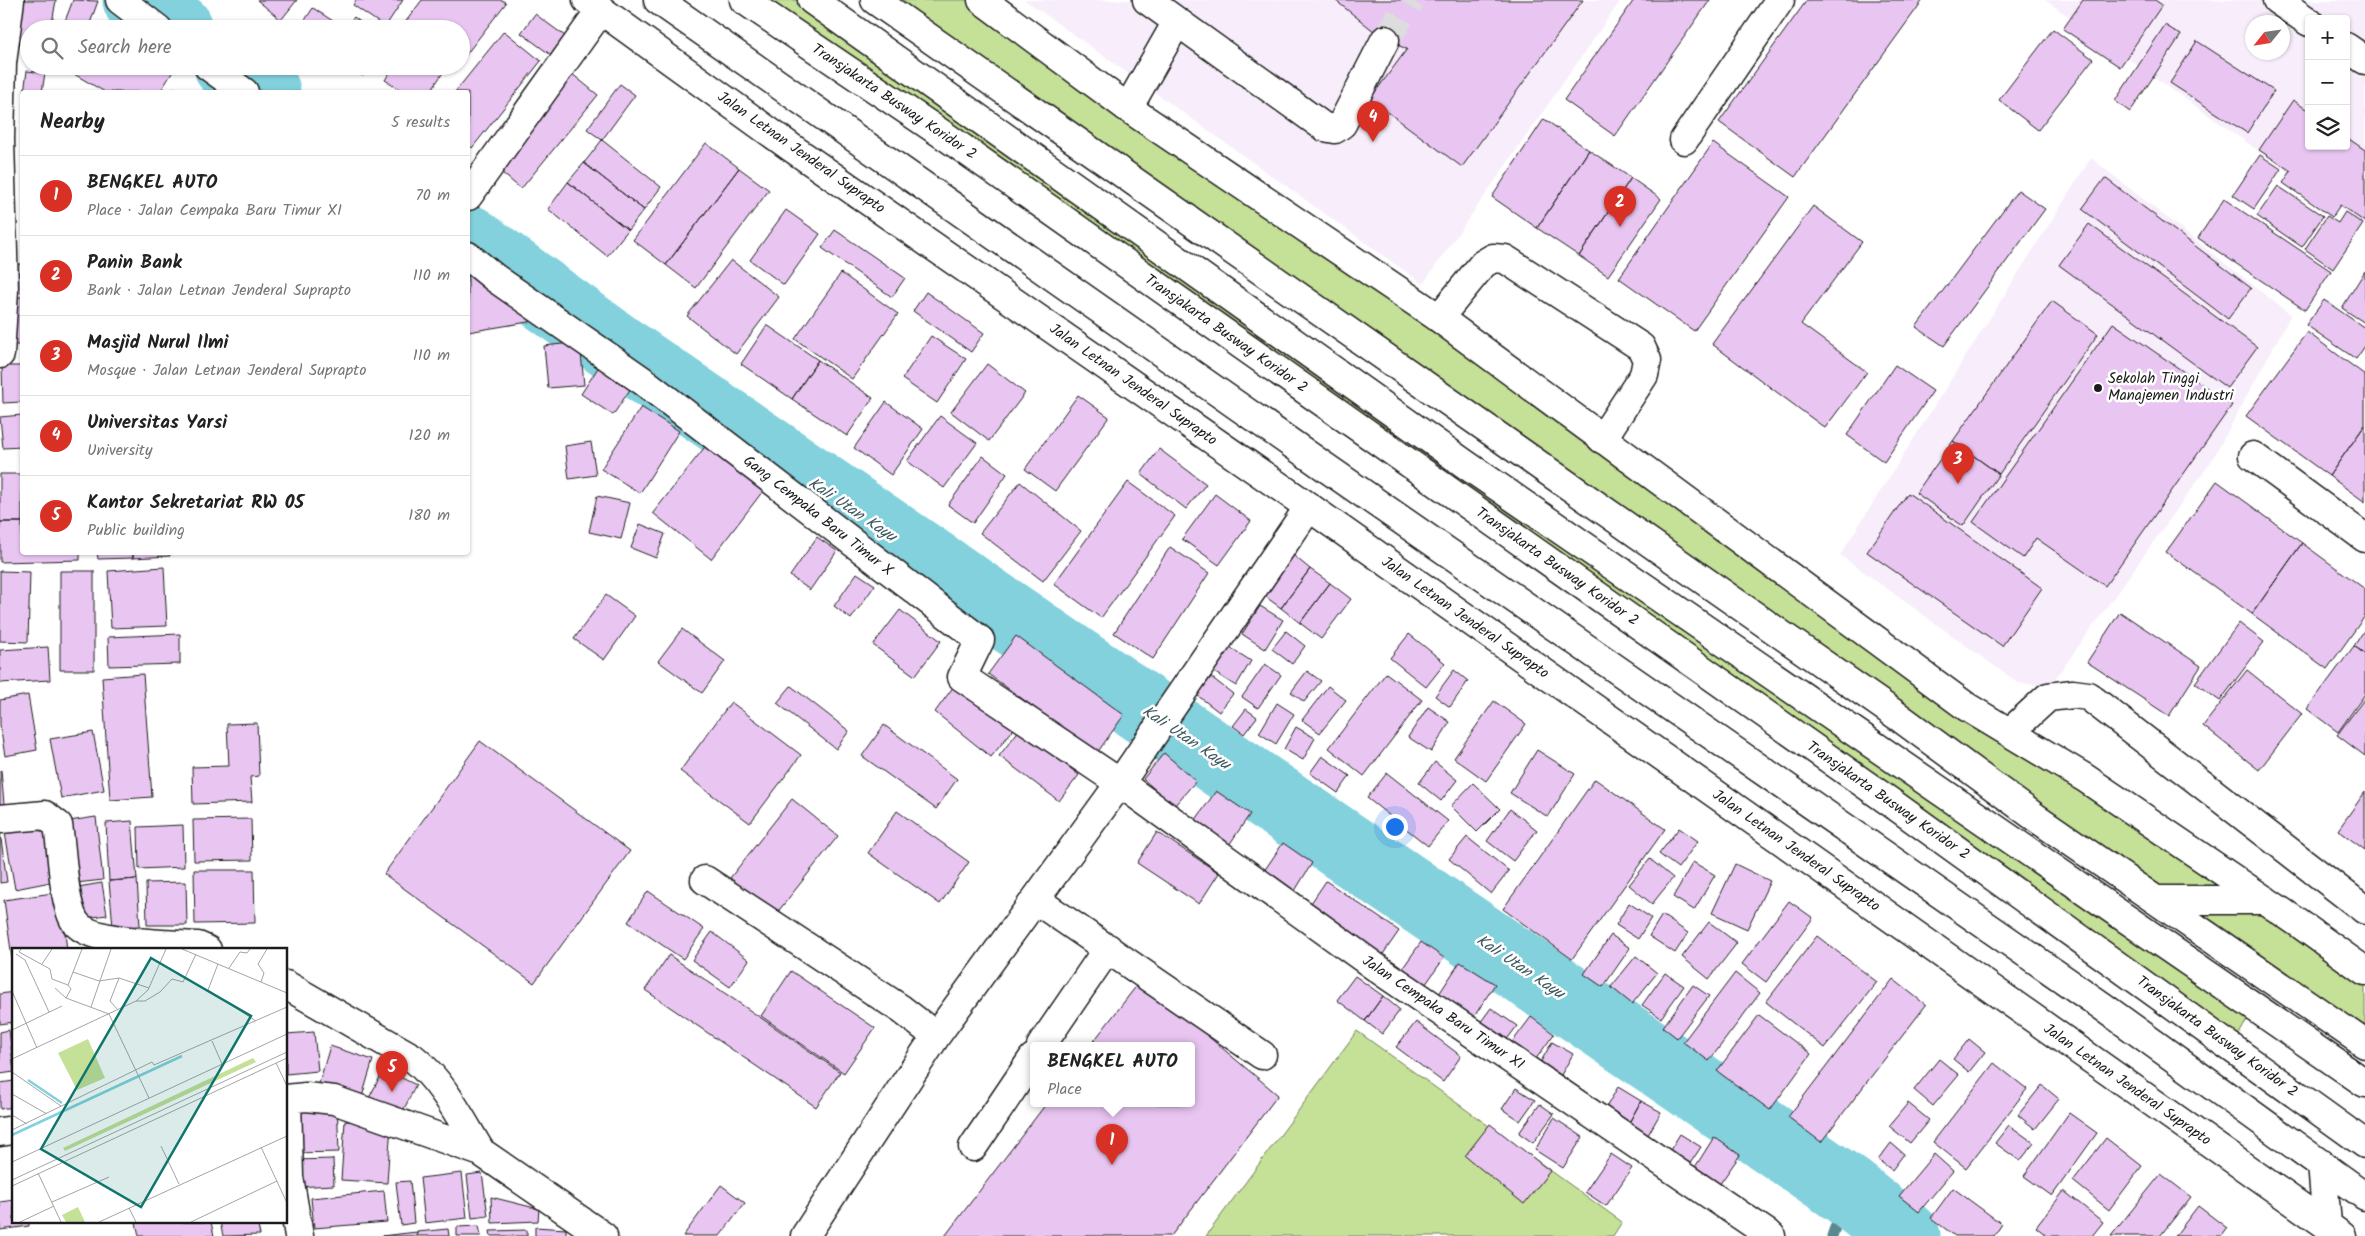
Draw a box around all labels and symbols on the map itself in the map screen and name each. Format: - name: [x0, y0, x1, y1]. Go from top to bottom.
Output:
- north arrow: [2245, 15, 2290, 60]
- street label: Transjakarta Busway Koridor 2: [807, 38, 981, 166]
- street label: Jalan Letnan Jenderal Suprapto: [712, 86, 890, 220]
- pin: 4: [1357, 101, 1389, 142]
- pin: 2: [1604, 186, 1636, 227]
- street label: Transjakarta Busway Koridor 2: [1139, 268, 1313, 400]
- street label: Jalan Letnan Jenderal Suprapto: [1044, 318, 1222, 452]
- place label: Sekolah Tinggi Manajemen Industri: [2108, 367, 2235, 408]
- marker: Sekolah Tinggi Manajemen Industri: [2092, 382, 2104, 394]
- pin: 3: [1942, 443, 1974, 484]
- street label: Gang Cempaka Baru Timur X: [738, 450, 899, 583]
- water label: Kali Utan Kayu: [803, 471, 903, 550]
- street label: Transjakarta Busway Koridor 2: [1470, 501, 1644, 633]
- street label: Jalan Letnan Jenderal Suprapto: [1376, 551, 1554, 685]
- water label: Kali Utan Kayu: [1137, 699, 1237, 778]
- street label: Transjakarta Busway Koridor 2: [1801, 735, 1975, 867]
- street label: Jalan Letnan Jenderal Suprapto: [1707, 784, 1885, 918]
- your location: [1382, 814, 1408, 840]
- water label: Kali Utan Kayu: [1471, 928, 1571, 1007]
- inset map: [12, 948, 288, 1224]
- street label: Jalan Cempaka Baru Timur XI: [1357, 950, 1529, 1077]
- street label: Transjakarta Busway Koridor 2: [2131, 970, 2303, 1104]
- street label: Jalan Letnan Jenderal Suprapto: [2038, 1018, 2216, 1152]
- pin: 5: [376, 1051, 408, 1092]
- pin: 1: [1096, 1124, 1128, 1165]

